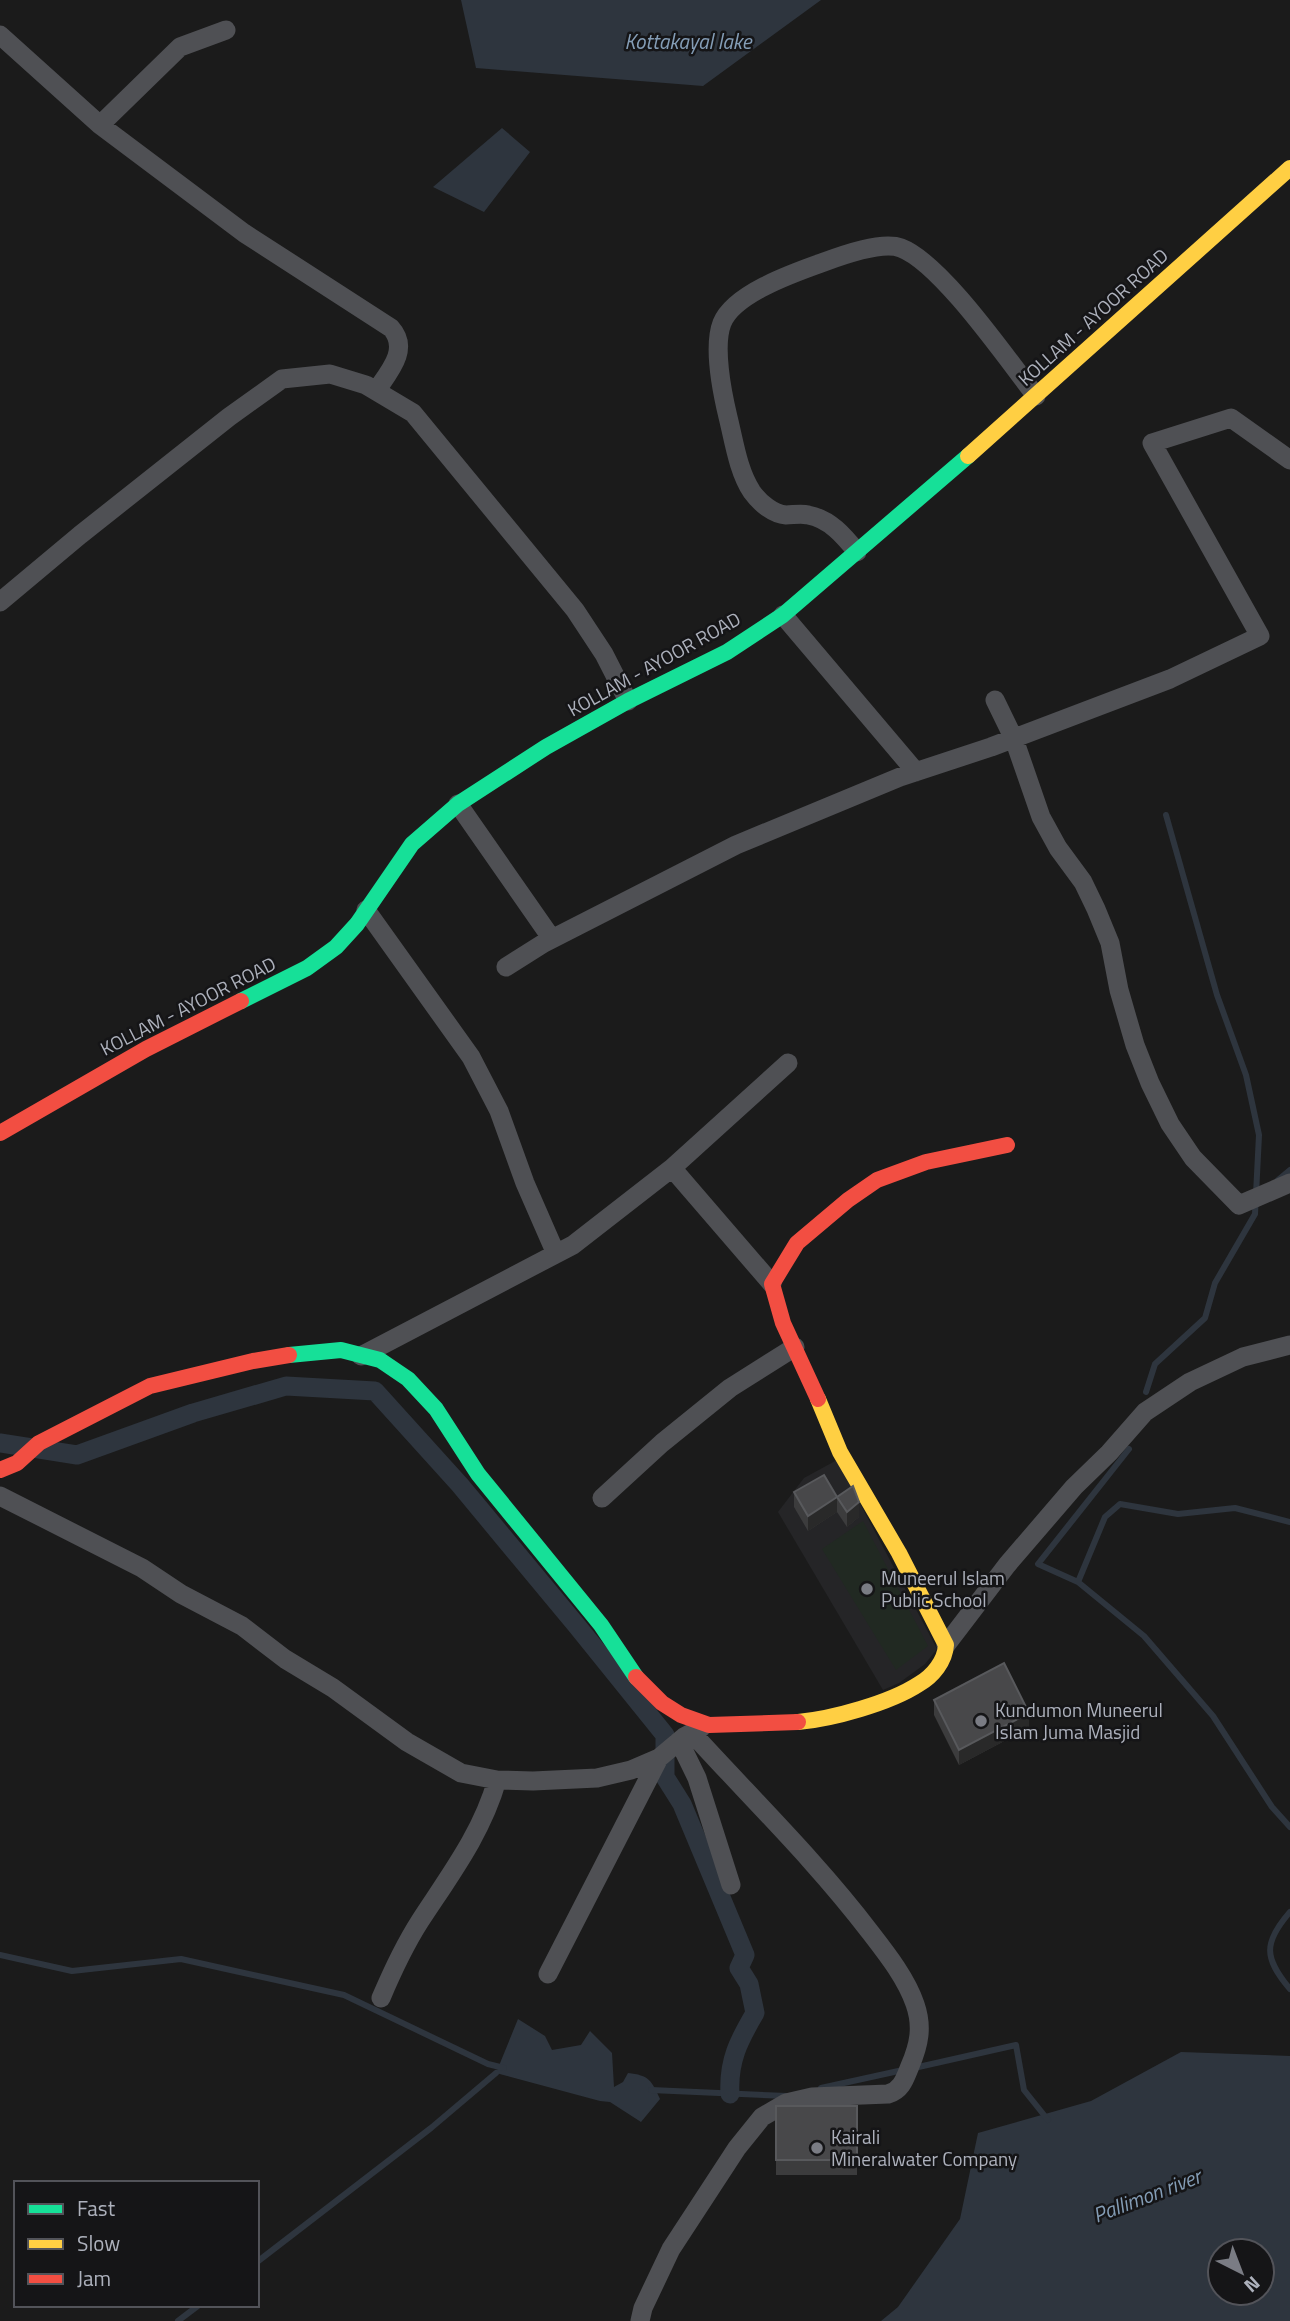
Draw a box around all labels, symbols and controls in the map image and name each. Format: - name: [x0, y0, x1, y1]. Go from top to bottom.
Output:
- water label: Kottakayal lake: [625, 25, 753, 57]
- street label: KOLLAM - AYOOR ROAD: [1011, 241, 1174, 392]
- street label: KOLLAM - AYOOR ROAD: [562, 604, 746, 723]
- street label: KOLLAM - AYOOR ROAD: [95, 949, 281, 1062]
- place label: Muneerul Islam Public School: [881, 1563, 1005, 1614]
- marker: Muneerul Islam Public School: [859, 1581, 875, 1597]
- place label: Kundumon Muneerul Islam Juma Masjid: [995, 1695, 1163, 1746]
- marker: Kundumon Muneerul Islam Juma Masjid: [973, 1713, 989, 1729]
- place label: Kairali Mineralwater Company: [831, 2122, 1017, 2173]
- marker: Kairali Mineralwater Company: [809, 2140, 825, 2156]
- water label: Pallimon river: [1088, 2159, 1208, 2230]
- legend: [14, 2181, 259, 2307]
- text: Fast: [77, 2192, 116, 2224]
- text: Slow: [77, 2227, 120, 2259]
- north arrow: [1206, 2237, 1276, 2307]
- text: Jam: [77, 2262, 111, 2294]
- text: N: [1238, 2270, 1267, 2300]

